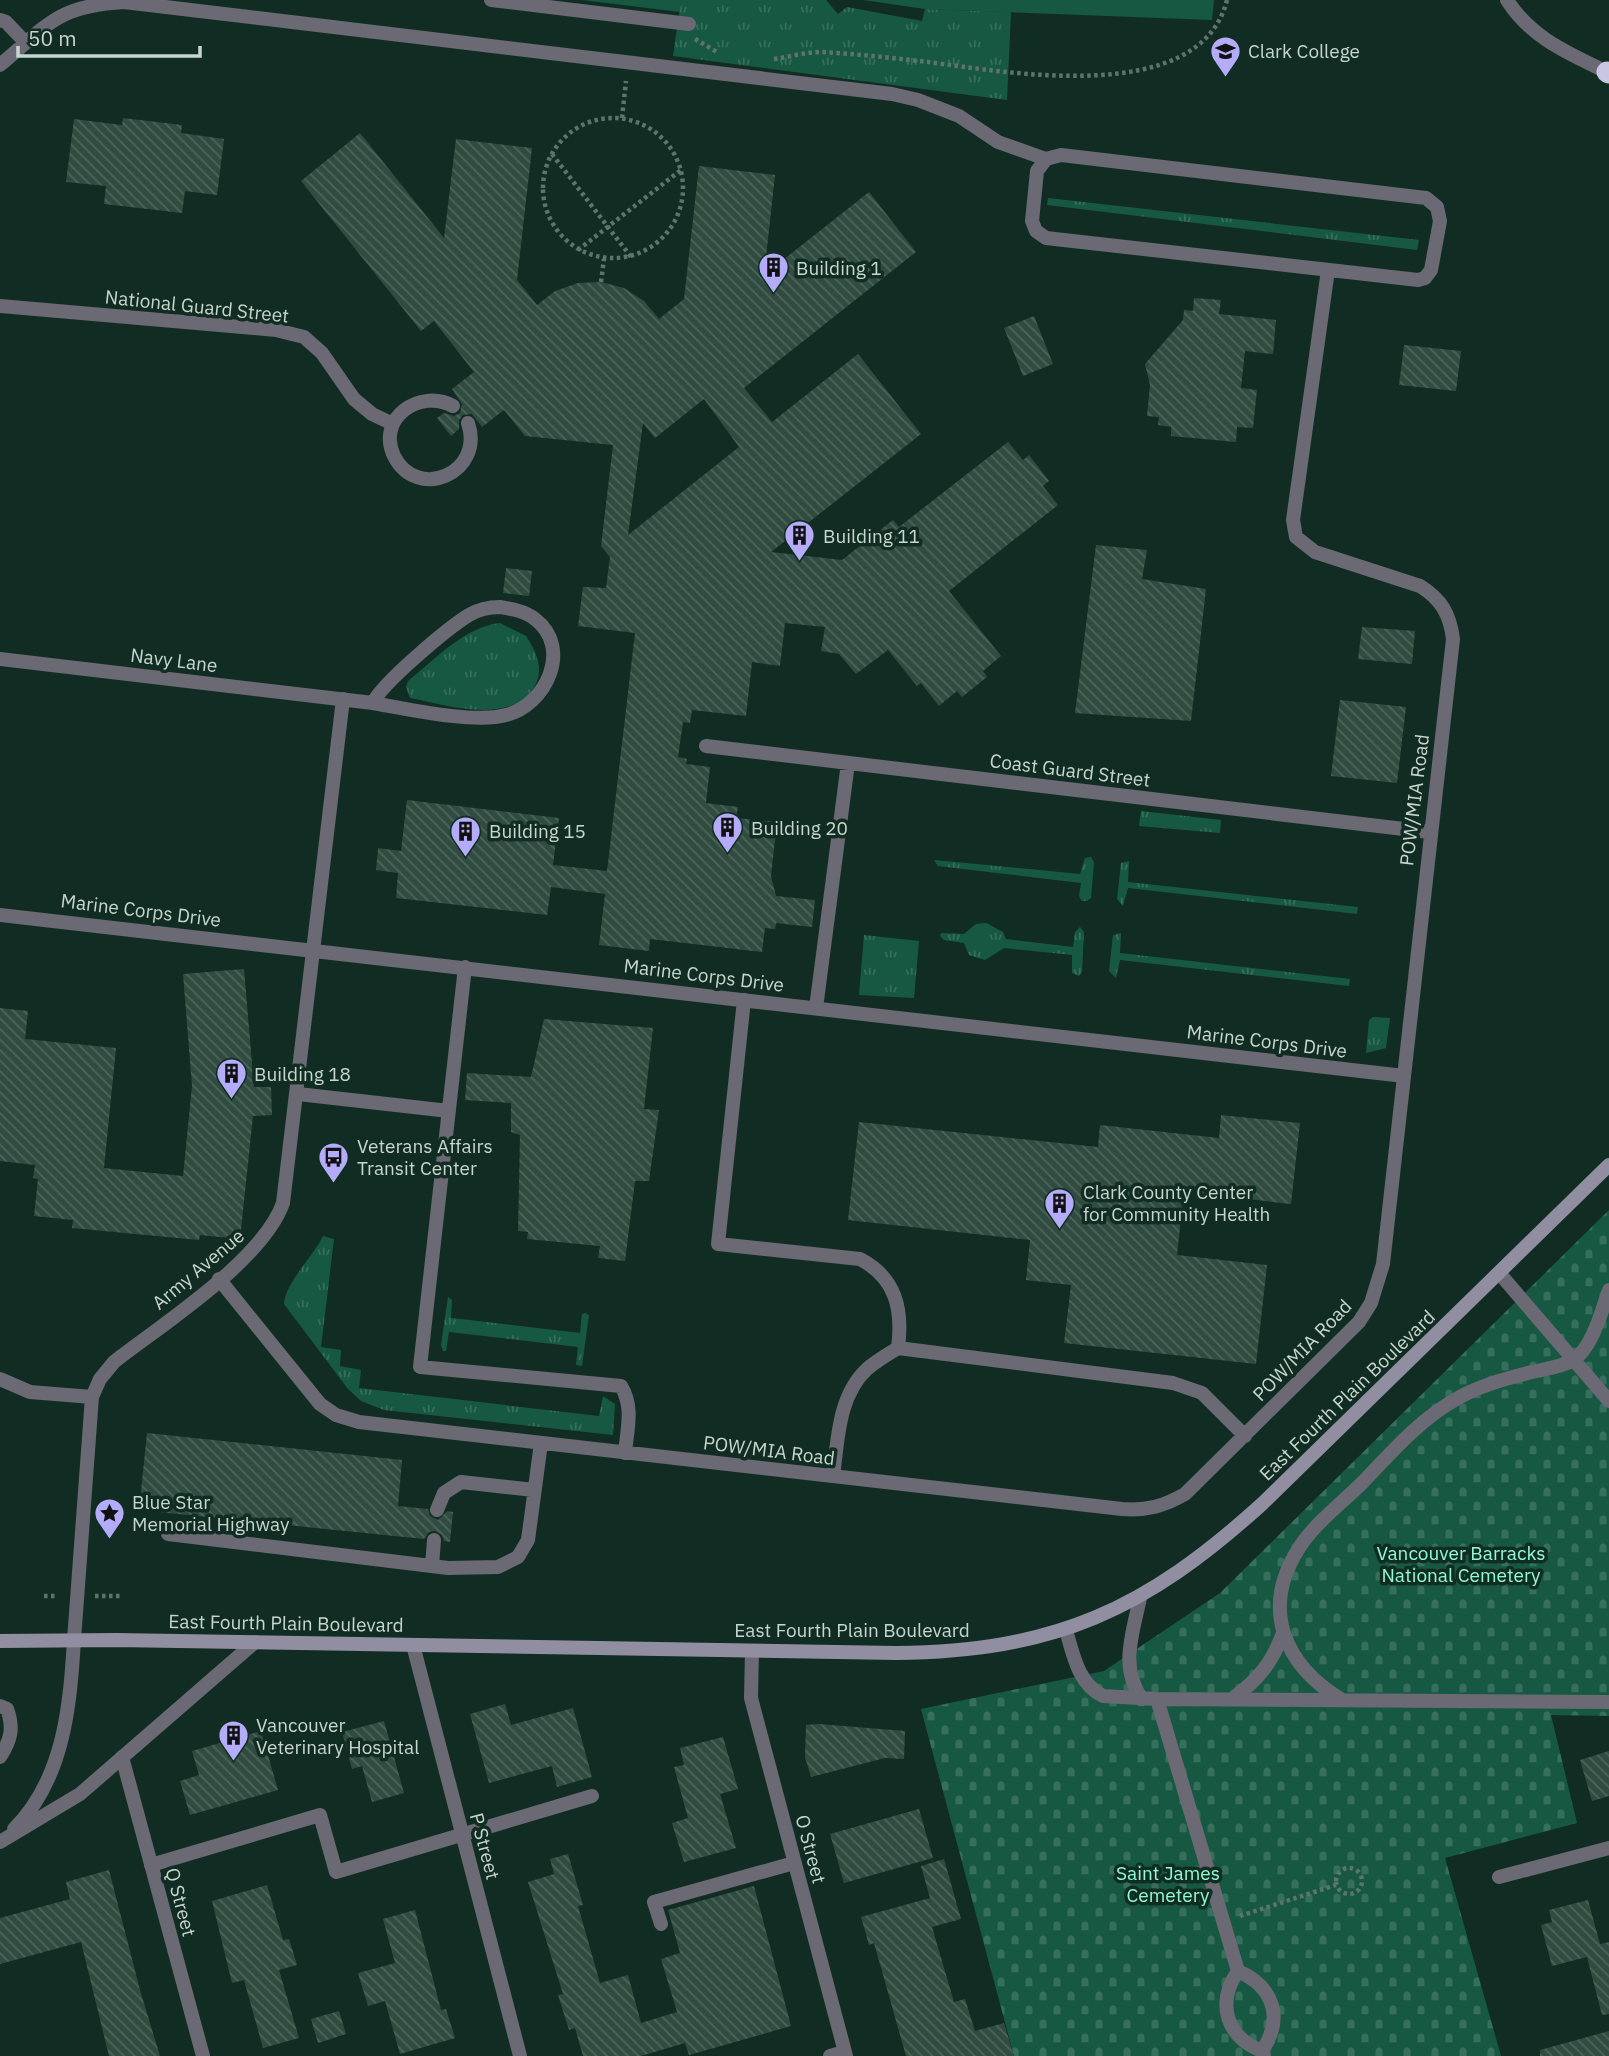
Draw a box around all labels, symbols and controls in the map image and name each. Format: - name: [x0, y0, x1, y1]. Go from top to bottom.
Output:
- scale bar: [18, 14, 200, 58]
- text: 50 m: [28, 24, 77, 52]
- school or university icon: Clark College: [1208, 34, 1242, 78]
- place label: Clark College: [1248, 39, 1360, 63]
- building icon: Building 1: [756, 251, 790, 295]
- place label: Building 1: [796, 256, 882, 280]
- street label: National Guard Street: [104, 284, 290, 328]
- building icon: Building 11: [783, 519, 817, 563]
- place label: Building 11: [823, 524, 920, 548]
- street label: Navy Lane: [129, 643, 219, 677]
- street label: POW/MIA Road: [1394, 733, 1434, 867]
- street label: Coast Guard Street: [988, 748, 1152, 792]
- building icon: Building 20: [711, 811, 745, 855]
- building icon: Building 15: [449, 814, 483, 858]
- place label: Building 20: [751, 816, 848, 840]
- place label: Building 15: [489, 819, 586, 843]
- street label: Marine Corps Drive: [59, 888, 223, 932]
- street label: Marine Corps Drive: [622, 953, 786, 997]
- street label: Marine Corps Drive: [1185, 1019, 1349, 1063]
- building icon: Building 18: [214, 1057, 248, 1101]
- place label: Building 18: [254, 1062, 351, 1086]
- place label: Veterans Affairs Transit Center: [357, 1134, 493, 1180]
- bus stop icon: Veterans Affairs Transit Center: [317, 1140, 351, 1184]
- place label: Clark County Center for Community Health: [1083, 1180, 1270, 1226]
- building icon: Clark County Center for Community Health: [1043, 1186, 1077, 1230]
- street label: Army Avenue: [147, 1223, 249, 1315]
- street label: POW/MIA Road: [1247, 1294, 1357, 1406]
- street label: East Fourth Plain Boulevard: [1254, 1305, 1440, 1485]
- street label: POW/MIA Road: [702, 1430, 836, 1470]
- place label: Blue Star Memorial Highway: [132, 1490, 290, 1536]
- place icon: Blue Star Memorial Highway: [92, 1496, 126, 1540]
- park label: Vancouver Barracks National Cemetery: [1376, 1541, 1546, 1587]
- street label: East Fourth Plain Boulevard: [168, 1609, 404, 1637]
- street label: East Fourth Plain Boulevard: [734, 1618, 970, 1642]
- place label: Vancouver Veterinary Hospital: [256, 1713, 419, 1759]
- building icon: Vancouver Veterinary Hospital: [216, 1719, 250, 1763]
- street label: P Street: [465, 1810, 505, 1882]
- street label: O Street: [790, 1812, 832, 1886]
- park label: Saint James Cemetery: [1116, 1861, 1220, 1907]
- street label: Q Street: [160, 1865, 202, 1939]

